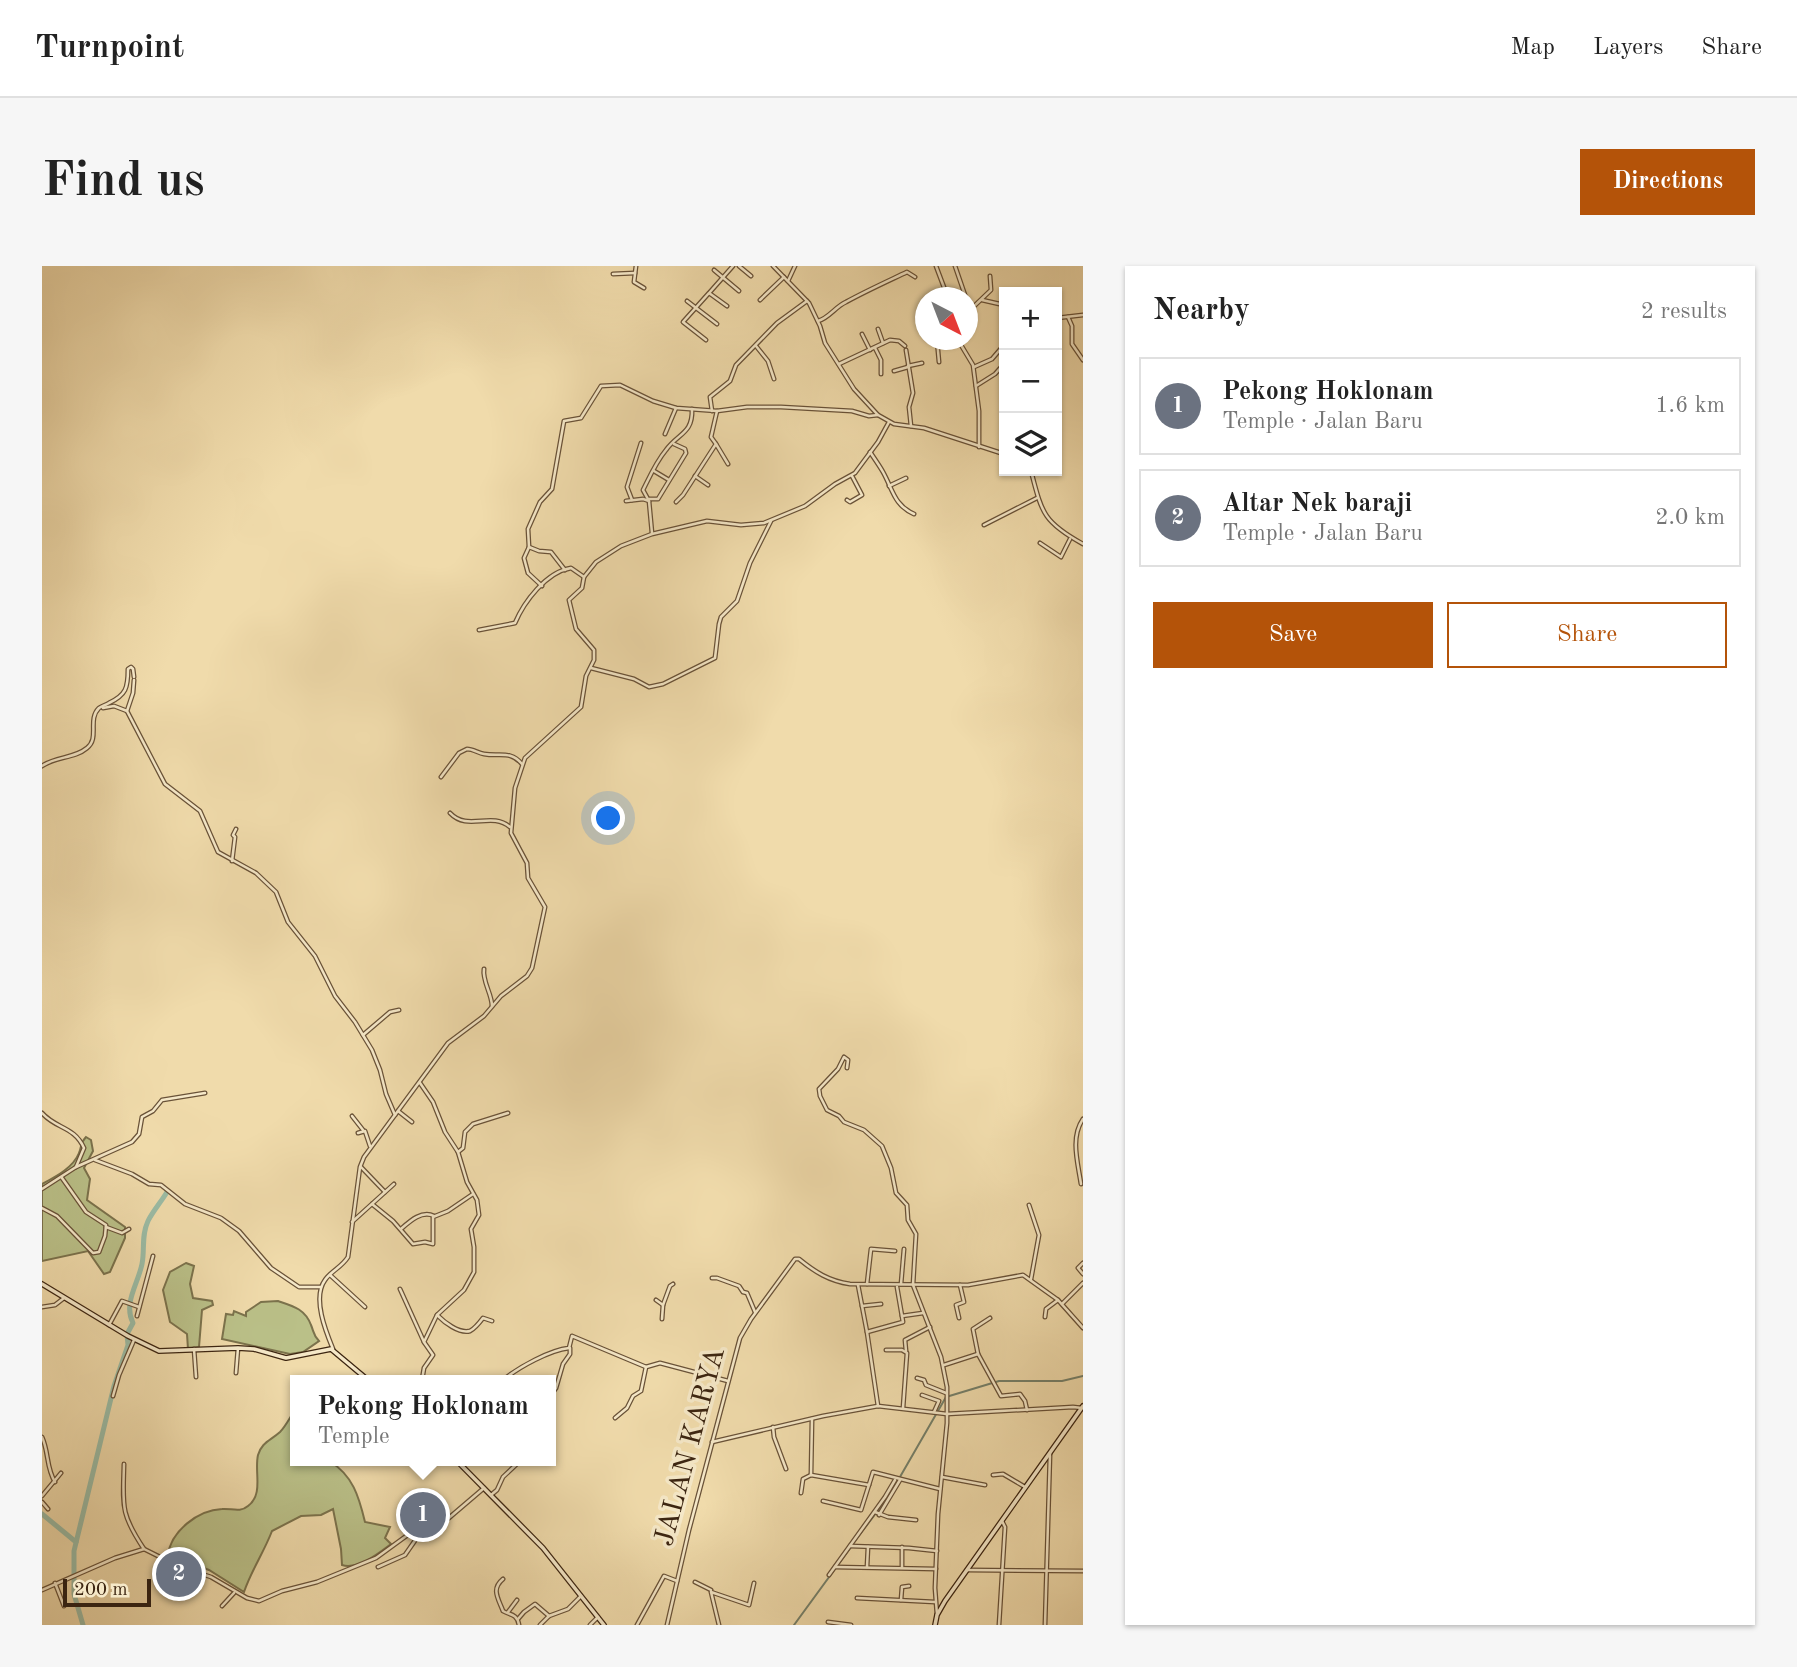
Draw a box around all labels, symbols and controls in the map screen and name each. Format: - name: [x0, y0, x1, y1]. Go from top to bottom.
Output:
- text: Turnpoint: [35, 32, 184, 65]
- text: Map: [1511, 36, 1555, 60]
- text: Layers: [1593, 36, 1663, 60]
- text: Share: [1701, 36, 1762, 60]
- button: Directions: [1580, 149, 1755, 215]
- text: Find us: [42, 158, 205, 207]
- north arrow: [915, 287, 978, 350]
- map controls: [999, 287, 1062, 476]
- button: +: [999, 287, 1062, 350]
- text: Nearby: [1153, 296, 1250, 326]
- text: 2 results: [1641, 300, 1727, 323]
- button: −: [999, 350, 1062, 413]
- text: Pekong Hoklonam: [1222, 379, 1434, 405]
- text: 1: [1171, 394, 1185, 417]
- text: 1.6 km: [1655, 394, 1725, 417]
- text: Temple · Jalan Baru: [1222, 410, 1423, 433]
- button: layers: [999, 413, 1062, 476]
- text: Altar Nek baraji: [1222, 491, 1412, 517]
- text: 2: [1171, 506, 1185, 529]
- text: 2.0 km: [1655, 506, 1725, 529]
- text: Temple · Jalan Baru: [1222, 522, 1423, 545]
- button: Save: [1153, 602, 1433, 668]
- button: Share: [1447, 602, 1727, 668]
- your location: [591, 801, 625, 835]
- street label: JALAN KARYA: [651, 1345, 731, 1549]
- popup: [290, 1375, 556, 1466]
- text: Pekong Hoklonam: [317, 1394, 529, 1420]
- text: Temple: [317, 1425, 390, 1448]
- pin: 1: [400, 1489, 446, 1541]
- pin: 2: [156, 1548, 202, 1600]
- scale bar: [63, 1576, 150, 1608]
- text: 200 m: [74, 1581, 127, 1600]

